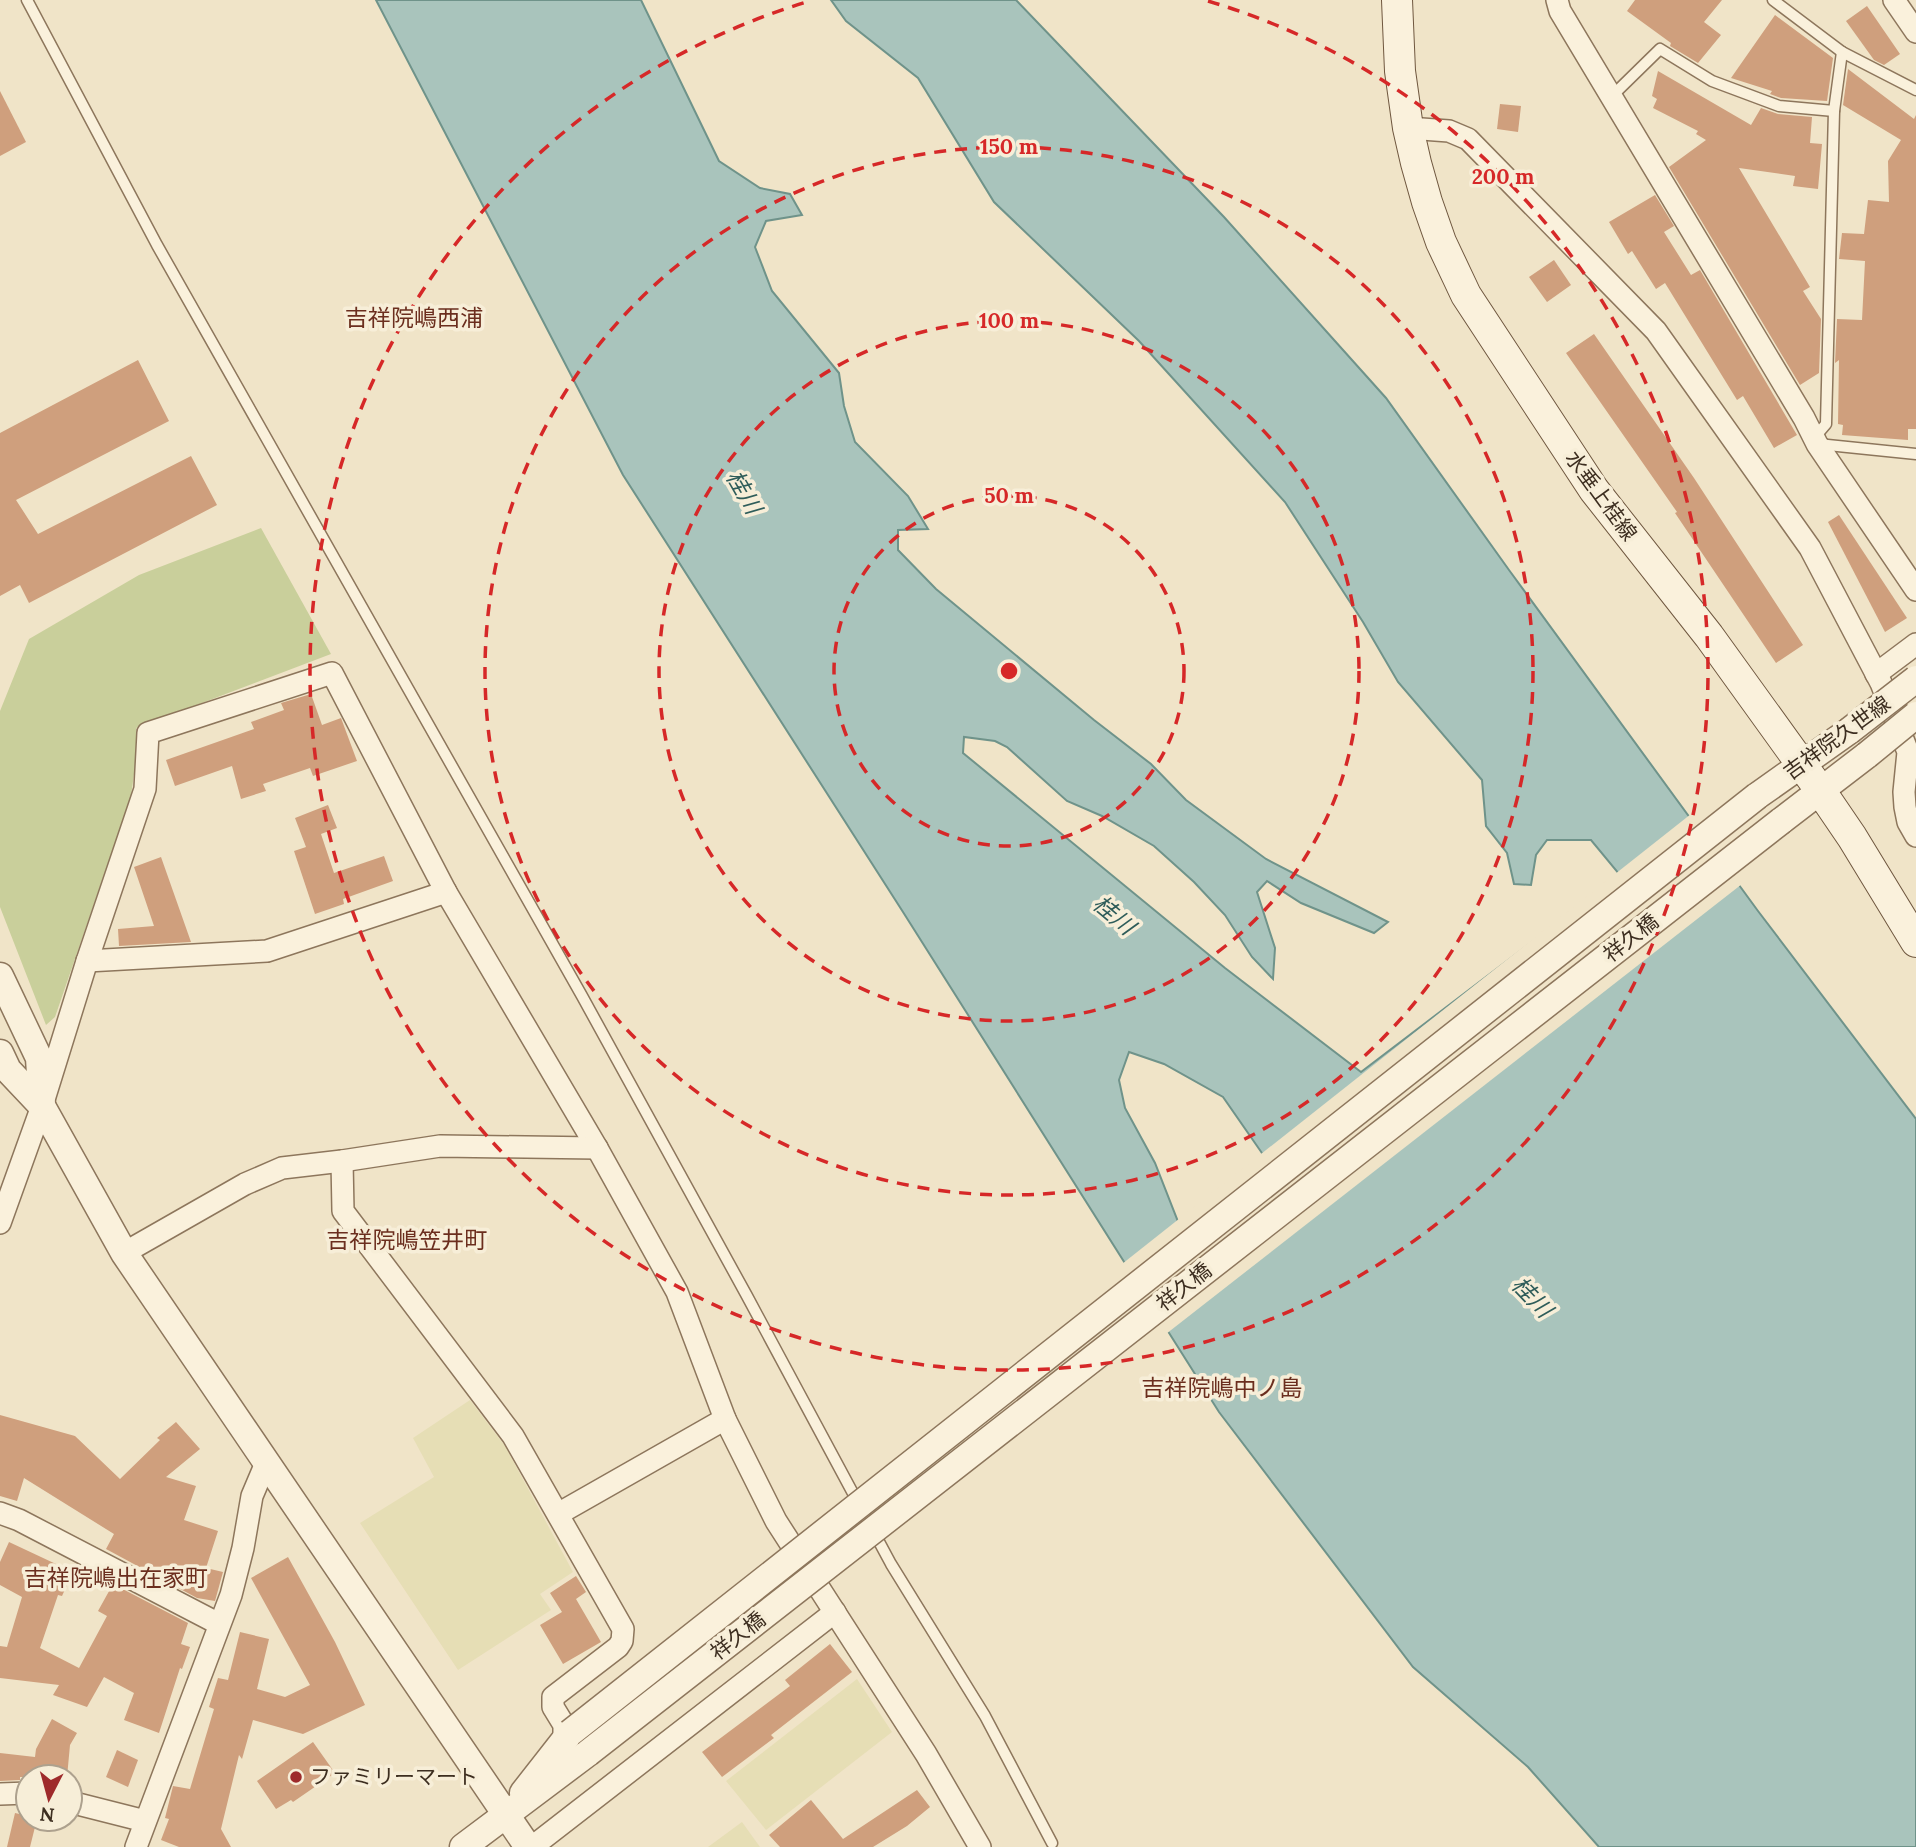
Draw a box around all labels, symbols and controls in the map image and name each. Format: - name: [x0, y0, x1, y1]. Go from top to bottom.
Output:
- text: 150 m: [980, 133, 1038, 160]
- text: 200 m: [1472, 163, 1534, 190]
- district label: 吉祥院嶋西浦: [345, 303, 483, 332]
- text: 100 m: [979, 307, 1039, 334]
- street label: 水垂上桂線: [1560, 445, 1643, 546]
- water label: 桂川: [720, 465, 770, 522]
- text: 50 m: [984, 482, 1034, 509]
- centre of rings: [997, 659, 1021, 683]
- street label: 吉祥院久世線: [1778, 690, 1896, 786]
- water label: 桂川: [1087, 889, 1144, 942]
- street label: 祥久橋: [1598, 908, 1664, 968]
- district label: 吉祥院嶋笠井町: [327, 1225, 488, 1254]
- street label: 祥久橋: [1151, 1257, 1217, 1317]
- water label: 桂川: [1506, 1270, 1561, 1325]
- district label: 吉祥院嶋中ノ島: [1142, 1373, 1303, 1402]
- district label: 吉祥院嶋出在家町: [24, 1563, 208, 1592]
- street label: 祥久橋: [705, 1606, 771, 1666]
- north arrow: [14, 1763, 84, 1833]
- place label: ファミリーマート: [310, 1763, 478, 1790]
- marker: ファミリーマート: [288, 1769, 304, 1785]
- text: N: [38, 1802, 56, 1828]

